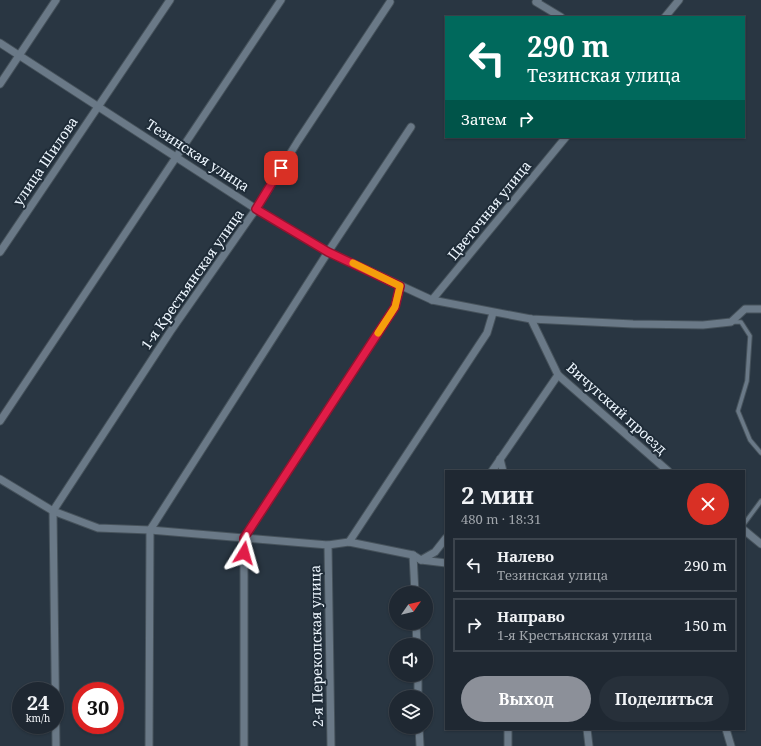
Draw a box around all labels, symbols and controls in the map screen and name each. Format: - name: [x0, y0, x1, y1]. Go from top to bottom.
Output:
- text: 290 m: [527, 27, 609, 65]
- icon: left: [461, 32, 513, 84]
- text: Тезинская улица: [527, 63, 681, 87]
- icon: right: [515, 108, 537, 130]
- text: Затем: [461, 109, 507, 129]
- street label: улица Шилова: [8, 113, 82, 209]
- street label: Тезинская улица: [143, 114, 253, 196]
- pin: [264, 151, 298, 185]
- street label: Цветочная улица: [443, 156, 535, 264]
- icon: arrive: [270, 157, 292, 179]
- street label: 1-я Крестьянская улица: [136, 205, 248, 353]
- street label: Вичугский проезд: [563, 358, 671, 458]
- text: 2 мин: [461, 478, 534, 511]
- button: close: [687, 483, 729, 525]
- text: 480 m · 18:31: [461, 510, 541, 528]
- position arrow: [223, 532, 265, 574]
- text: Налево: [497, 546, 554, 566]
- icon: left: [463, 554, 485, 576]
- text: 290 m: [684, 555, 727, 575]
- street label: 2-я Перекопская улица: [305, 565, 327, 727]
- text: Тезинская улица: [497, 566, 608, 584]
- north arrow: [389, 586, 433, 630]
- map controls: [389, 586, 433, 734]
- text: Направо: [497, 606, 565, 626]
- icon: right: [463, 614, 485, 636]
- text: 150 m: [684, 615, 727, 635]
- text: 1-я Крестьянская улица: [497, 626, 652, 644]
- button: sound: [389, 638, 433, 682]
- button: Выход: [461, 676, 591, 722]
- button: Поделиться: [599, 676, 729, 722]
- speed limit sign: 30: [72, 682, 124, 734]
- text: 24: [27, 689, 49, 716]
- button: layers: [389, 690, 433, 734]
- text: km/h: [26, 711, 50, 725]

